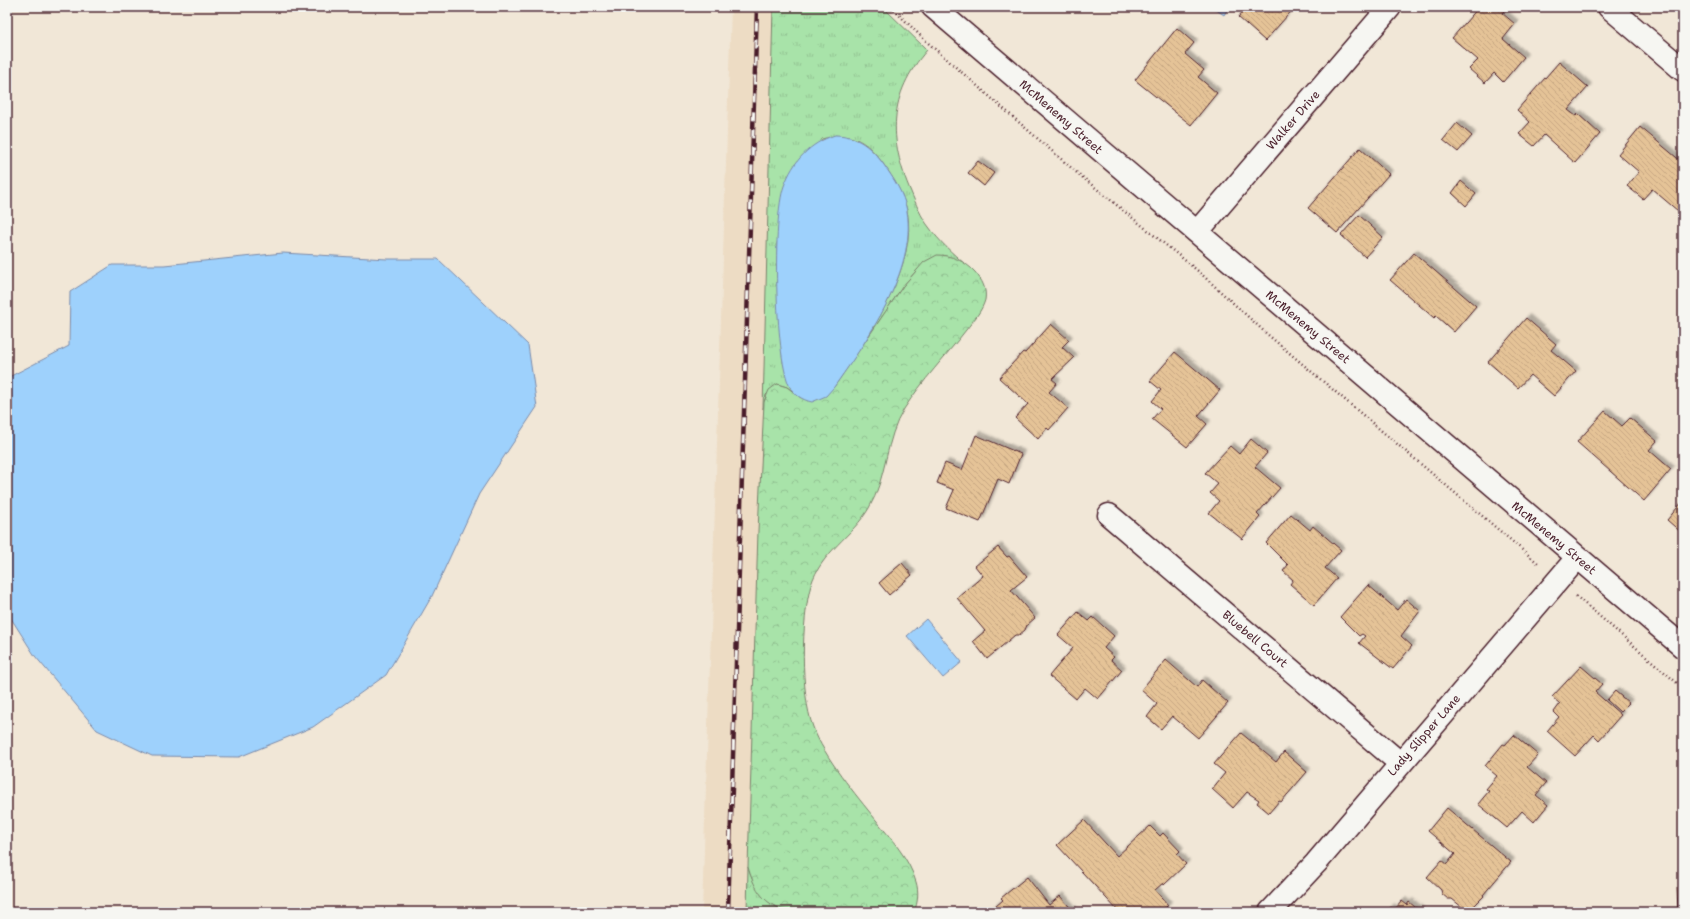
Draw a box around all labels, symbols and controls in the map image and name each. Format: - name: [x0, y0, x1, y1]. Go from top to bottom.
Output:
- street label: McMenemy Street: [1016, 76, 1106, 158]
- street label: Walker Drive: [1263, 87, 1324, 153]
- street label: McMenemy Street: [1262, 287, 1354, 367]
- street label: McMenemy Street: [1508, 498, 1600, 578]
- street label: Bluebell Court: [1219, 607, 1291, 671]
- street label: Lady Slipper Lane: [1384, 690, 1464, 779]

